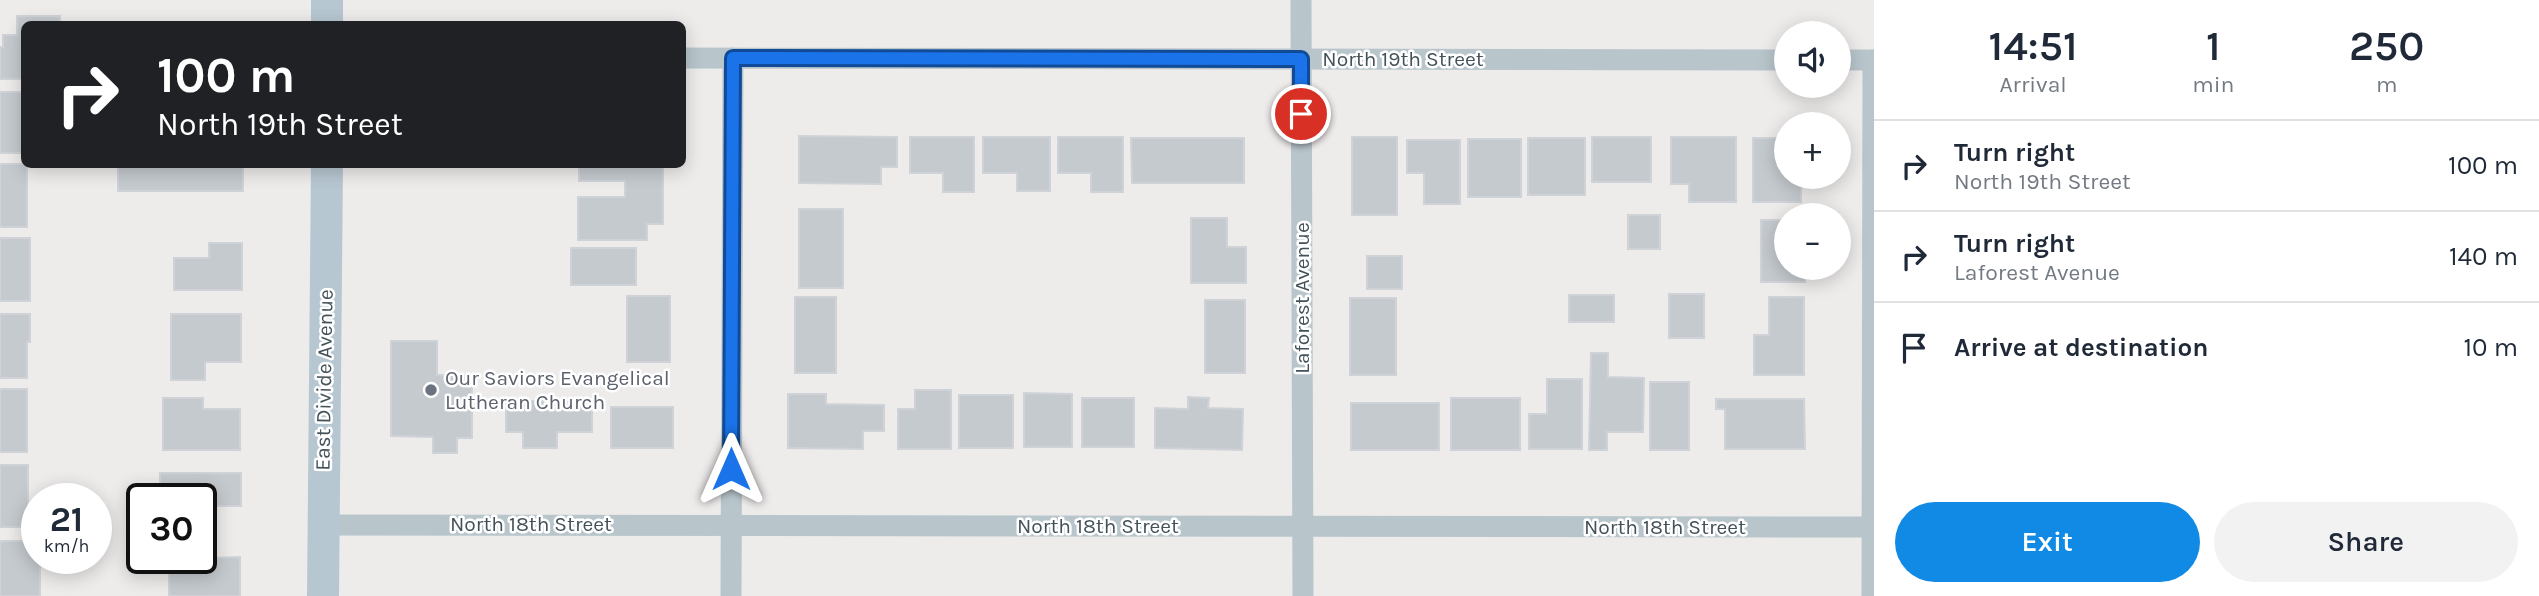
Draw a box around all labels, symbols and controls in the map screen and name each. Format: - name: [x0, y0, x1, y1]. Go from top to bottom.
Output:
- map controls: [1774, 21, 1851, 280]
- button: sound: [1774, 21, 1851, 98]
- text: 14:51: [1989, 21, 2078, 71]
- text: 1: [2206, 21, 2221, 71]
- text: 250: [2349, 21, 2424, 71]
- text: 100 m: [157, 47, 295, 104]
- street label: North 19th Street: [1322, 47, 1484, 71]
- icon: right: [42, 49, 133, 140]
- text: Arrival: [1999, 71, 2067, 98]
- text: min: [2192, 71, 2234, 98]
- text: m: [2376, 71, 2397, 98]
- pin: [1271, 84, 1331, 144]
- icon: arrive: [1282, 95, 1320, 133]
- text: North 19th Street: [157, 106, 403, 143]
- button: +: [1774, 112, 1851, 189]
- text: Turn right: [1954, 137, 2075, 168]
- icon: right: [1895, 147, 1933, 185]
- text: 100 m: [2448, 150, 2518, 181]
- text: North 19th Street: [1954, 168, 2131, 195]
- button: −: [1774, 203, 1851, 280]
- street label: Laforest Avenue: [1290, 222, 1314, 374]
- text: Turn right: [1954, 228, 2075, 259]
- icon: right: [1895, 238, 1933, 276]
- text: 140 m: [2449, 241, 2518, 272]
- text: Laforest Avenue: [1954, 259, 2120, 286]
- street label: East Divide Avenue: [310, 289, 338, 471]
- icon: arrive: [1895, 329, 1933, 367]
- text: Arrive at destination: [1954, 332, 2208, 363]
- text: 10 m: [2463, 332, 2518, 363]
- place label: Our Saviors Evangelical Lutheran Church: [445, 366, 670, 414]
- marker: Our Saviors Evangelical Lutheran Church: [423, 382, 439, 398]
- position arrow: [694, 432, 768, 506]
- speed limit sign: 30: [126, 483, 217, 574]
- text: 21: [50, 499, 83, 540]
- button: Exit: [1895, 502, 2200, 582]
- button: Share: [2214, 502, 2518, 582]
- street label: North 18th Street: [450, 512, 612, 536]
- street label: North 18th Street: [1017, 514, 1179, 538]
- street label: North 18th Street: [1584, 515, 1746, 539]
- text: km/h: [44, 535, 89, 557]

